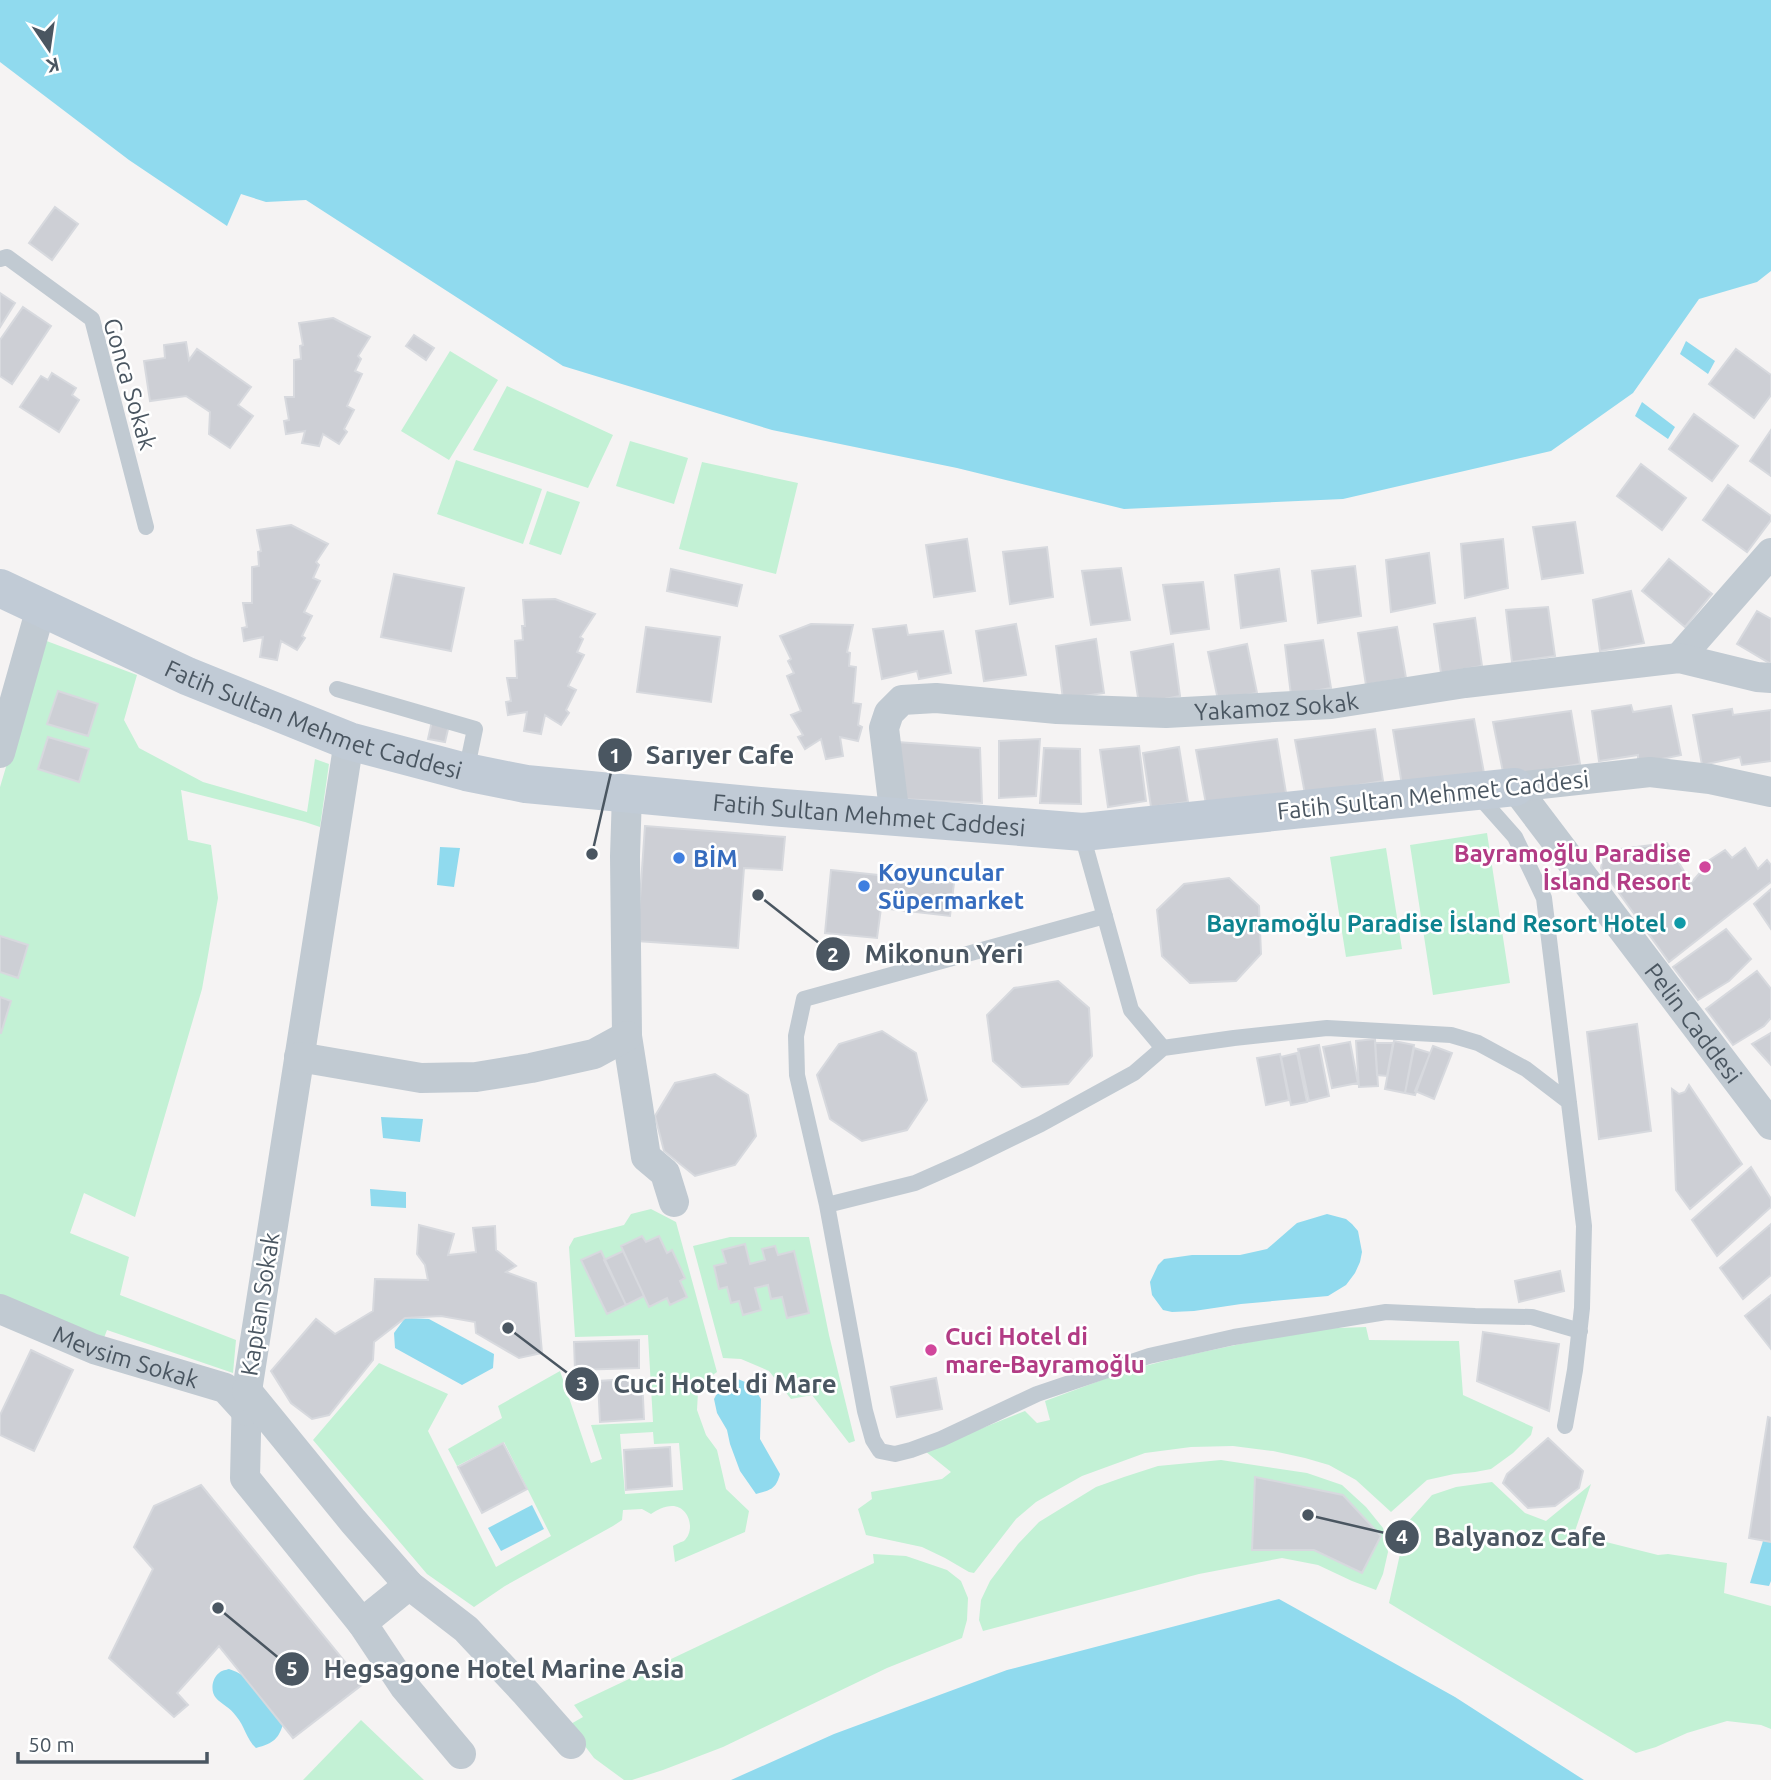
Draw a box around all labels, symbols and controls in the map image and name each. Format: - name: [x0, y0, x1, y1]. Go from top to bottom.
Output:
- north arrow: [14, 14, 84, 84]
- text: K: [44, 53, 61, 78]
- street label: Gonca Sokak: [98, 315, 162, 453]
- street label: Fatih Sultan Mehmet Caddesi: [161, 654, 465, 784]
- street label: Yakamoz Sokak: [1194, 686, 1360, 725]
- callout: Sarıyer Cafe: [597, 732, 809, 779]
- text: Sarıyer Cafe: [646, 740, 794, 769]
- text: 1: [609, 743, 621, 767]
- street label: Fatih Sultan Mehmet Caddesi: [1276, 765, 1590, 825]
- street label: Fatih Sultan Mehmet Caddesi: [712, 788, 1027, 841]
- place label: Bayramoğlu Paradise İsland Resort: [1454, 840, 1691, 895]
- place label: BİM: [693, 845, 738, 872]
- marker: BİM: [671, 850, 687, 866]
- place label: Koyuncular Süpermarket: [878, 859, 1024, 914]
- marker: Bayramoğlu Paradise İsland Resort: [1697, 859, 1713, 875]
- marker: Koyuncular Süpermarket: [856, 878, 872, 894]
- place label: Bayramoğlu Paradise İsland Resort Hotel: [1206, 910, 1666, 937]
- marker: Bayramoğlu Paradise İsland Resort Hotel: [1672, 915, 1688, 931]
- callout: Mikonun Yeri: [815, 931, 1037, 978]
- text: Mikonun Yeri: [864, 939, 1024, 968]
- text: 2: [827, 942, 839, 966]
- street label: Pelin Caddesi: [1640, 958, 1748, 1088]
- street label: Kaptan Sokak: [235, 1230, 285, 1378]
- street label: Mevsim Sokak: [49, 1320, 202, 1393]
- place label: Cuci Hotel di mare-Bayramoğlu: [945, 1323, 1145, 1378]
- marker: Cuci Hotel di mare-Bayramoğlu: [923, 1342, 939, 1358]
- callout: Cuci Hotel di Mare: [564, 1360, 851, 1407]
- text: Cuci Hotel di Mare: [613, 1369, 837, 1398]
- text: 3: [576, 1371, 588, 1395]
- callout: Balyanoz Cafe: [1385, 1513, 1621, 1560]
- text: Balyanoz Cafe: [1434, 1522, 1606, 1551]
- text: 4: [1396, 1524, 1408, 1548]
- callout: Hegsagone Hotel Marine Asia: [275, 1645, 698, 1692]
- text: Hegsagone Hotel Marine Asia: [324, 1654, 684, 1683]
- text: 5: [286, 1656, 298, 1680]
- scale bar: [18, 1720, 206, 1764]
- text: 50 m: [28, 1732, 75, 1756]

